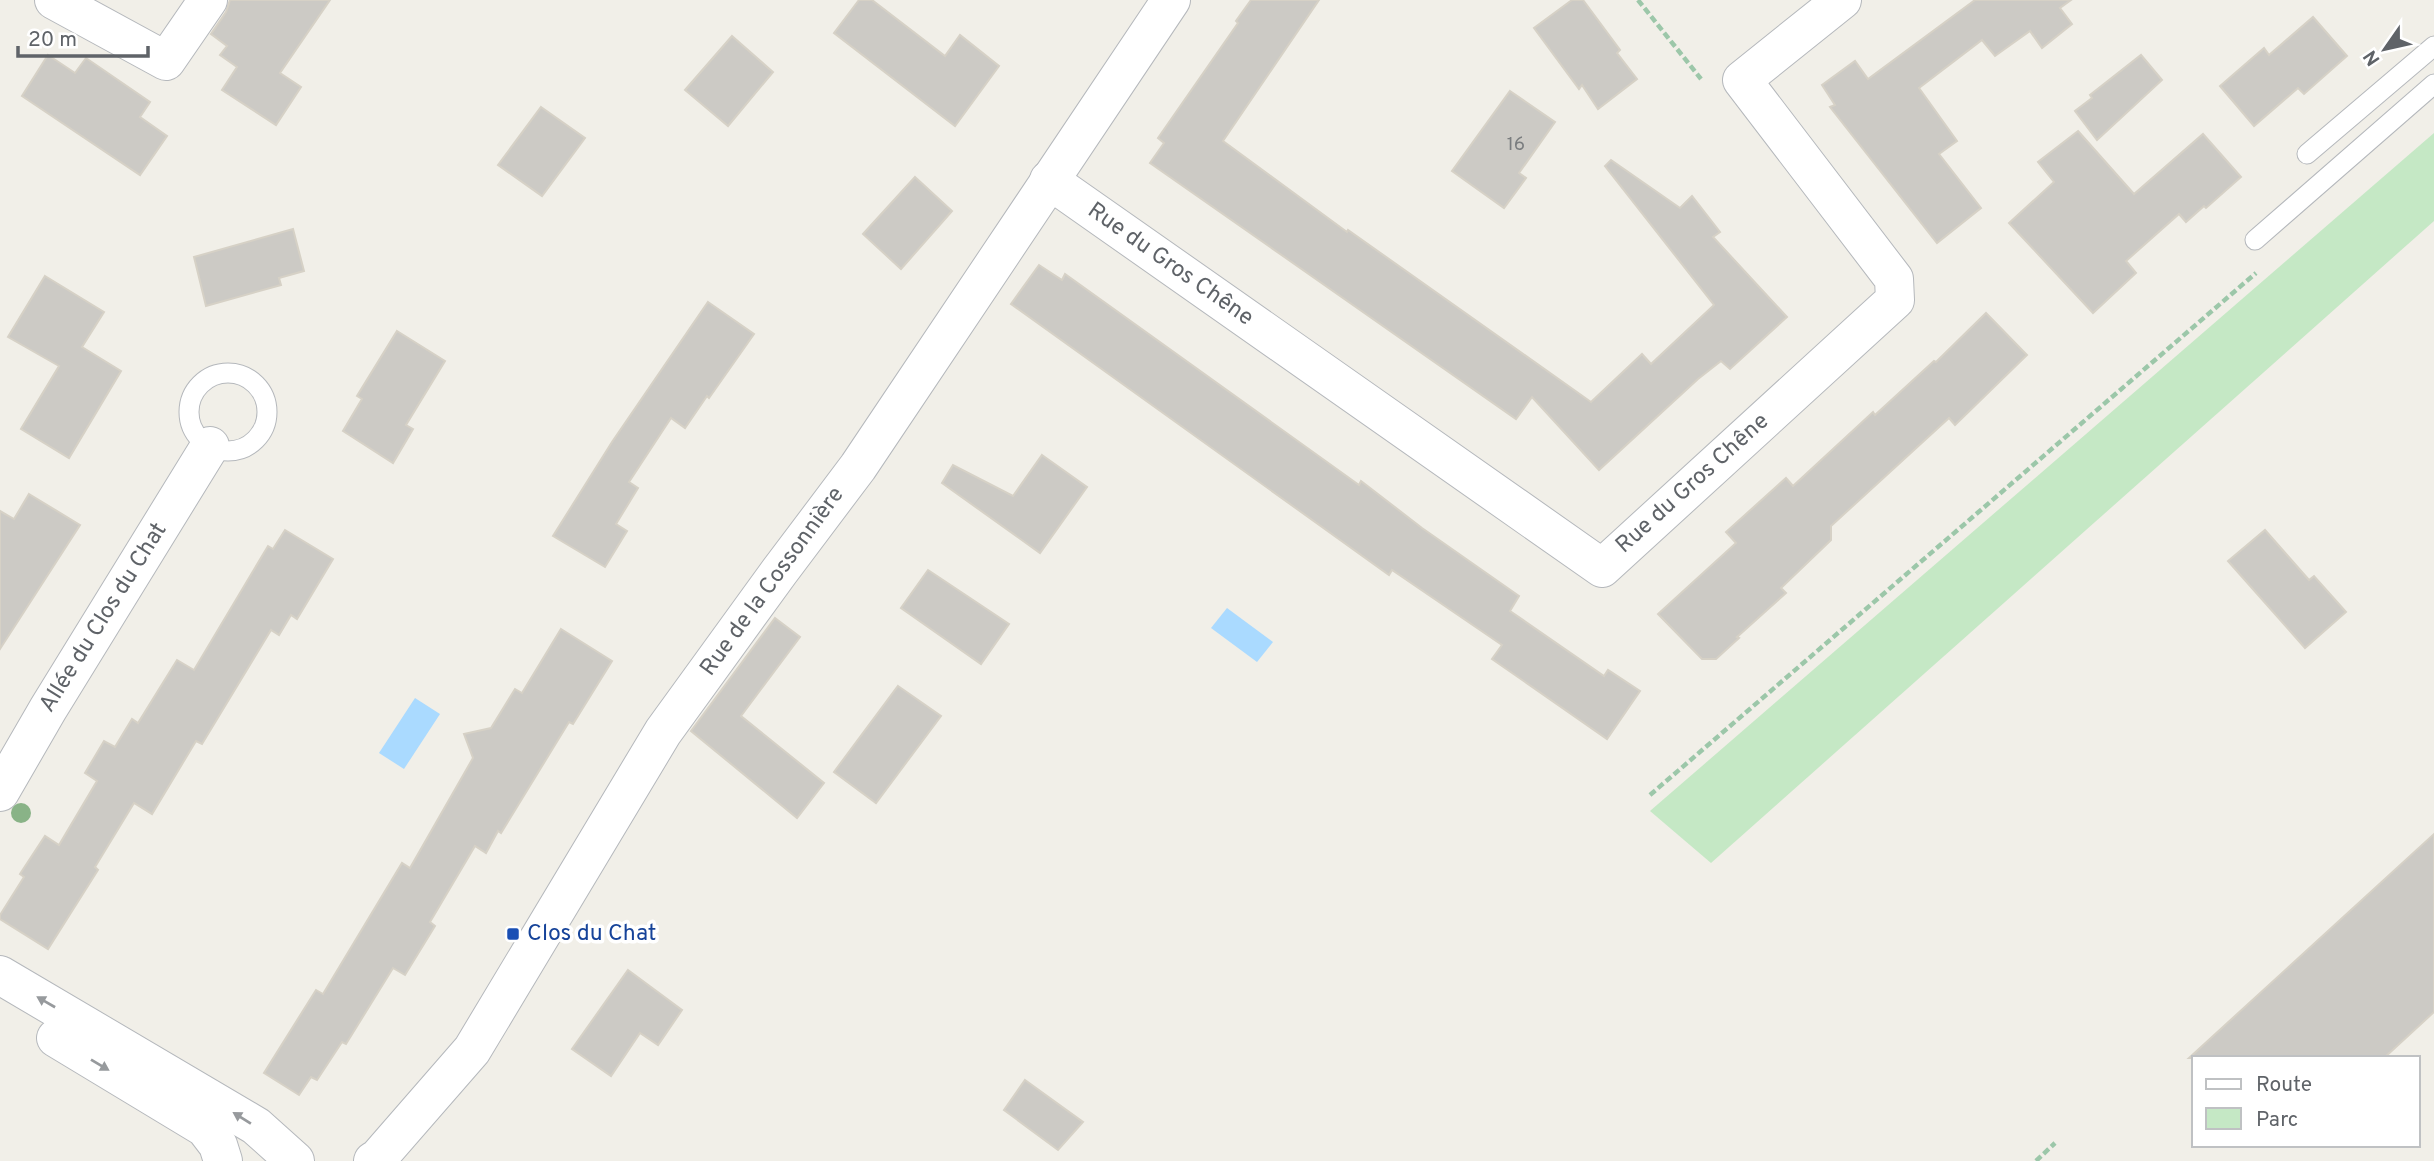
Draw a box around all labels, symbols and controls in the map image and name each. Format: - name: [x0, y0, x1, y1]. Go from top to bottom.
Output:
- scale bar: [18, 14, 147, 58]
- north arrow: [2350, 14, 2420, 84]
- text: 20 m: [28, 27, 77, 54]
- text: N: [2359, 45, 2386, 70]
- house number: 16: [1507, 133, 1525, 157]
- street label: Rue du Gros Chêne: [1081, 197, 1259, 333]
- street label: Rue du Gros Chêne: [1610, 408, 1776, 560]
- street label: Rue de la Cossonnière: [695, 482, 851, 682]
- street label: Allée du Clos du Chat: [34, 518, 174, 718]
- place label: Clos du Chat: [527, 920, 656, 949]
- marker: Clos du Chat: [505, 926, 521, 942]
- one-way arrow: [37, 996, 56, 1008]
- legend: [2192, 1056, 2420, 1147]
- one-way arrow: [91, 1058, 110, 1071]
- text: Route: [2256, 1072, 2312, 1099]
- text: Parc: [2256, 1107, 2298, 1134]
- one-way arrow: [233, 1111, 252, 1124]

